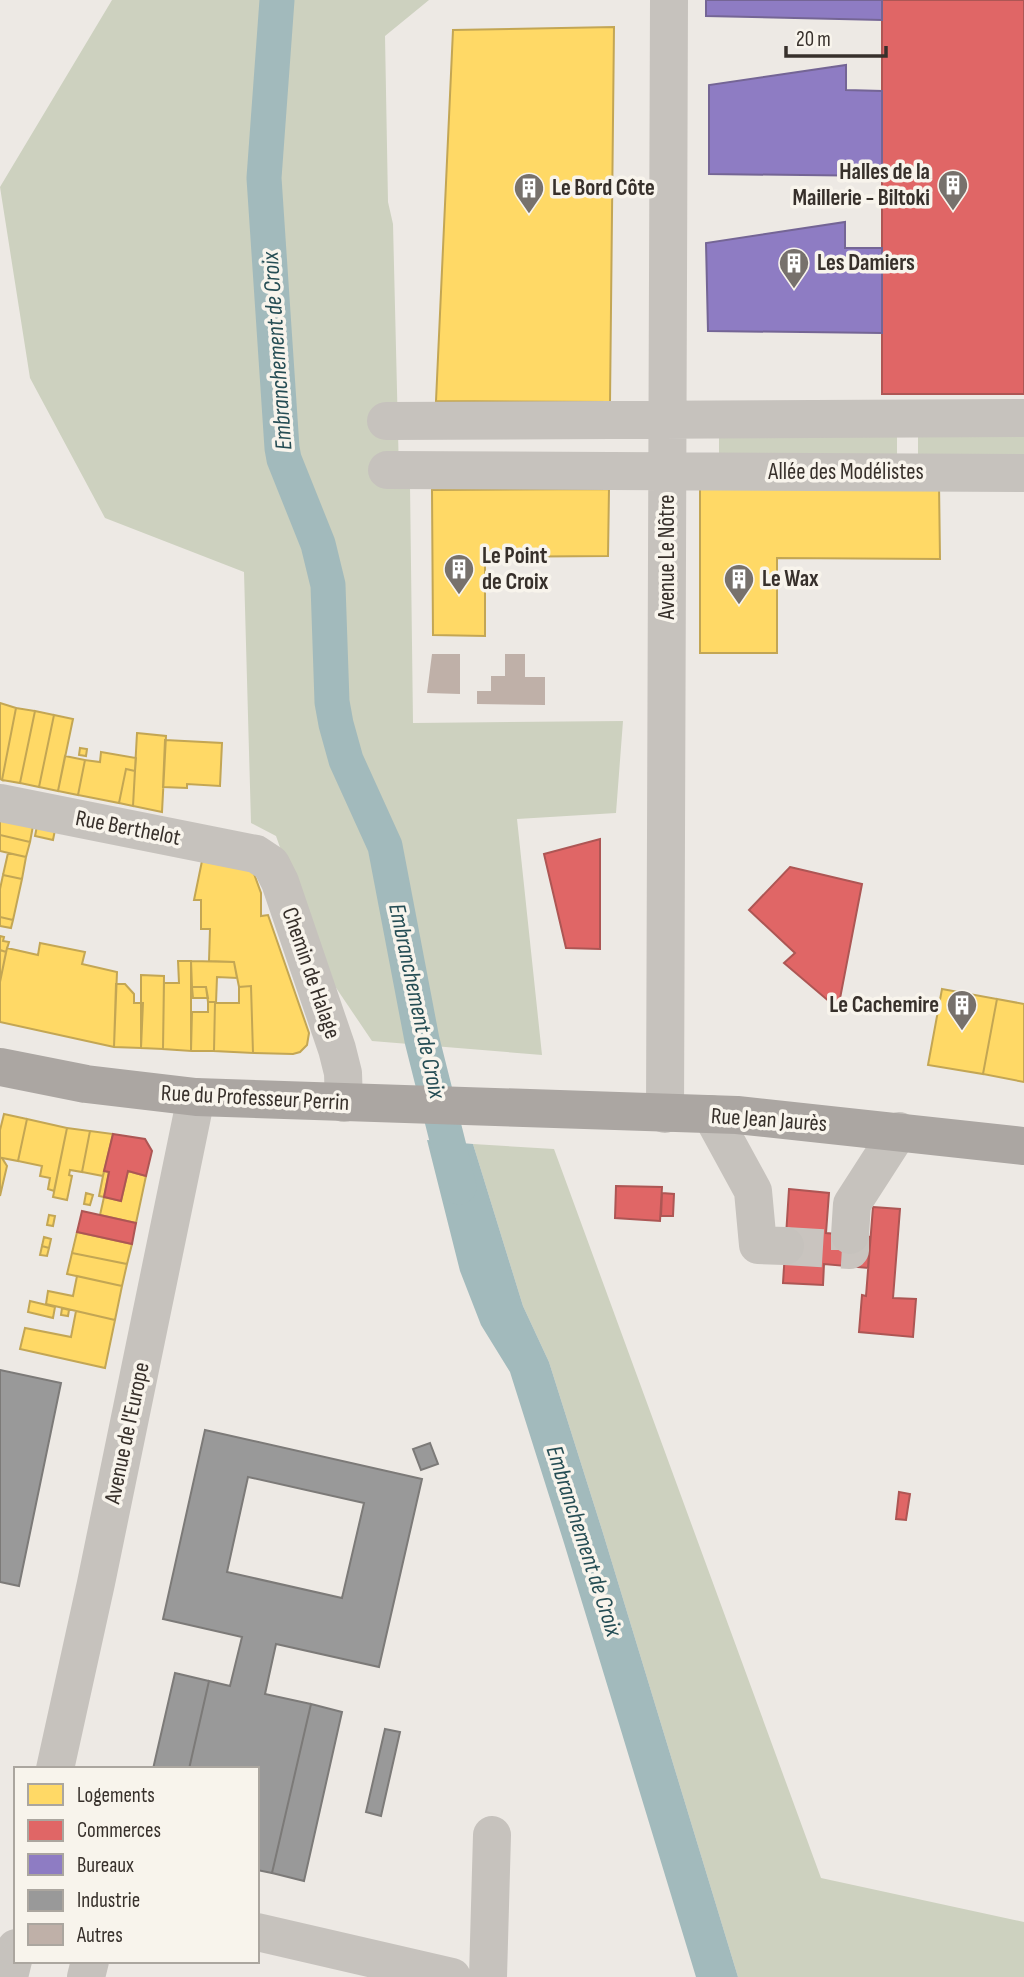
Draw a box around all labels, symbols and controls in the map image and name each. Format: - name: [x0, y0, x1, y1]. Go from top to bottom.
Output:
- scale bar: [786, 14, 886, 58]
- text: 20 m: [796, 27, 831, 52]
- place label: Halles de la Maillerie - Biltoki: [793, 158, 930, 212]
- building icon: Halles de la Maillerie - Biltoki: [936, 168, 970, 212]
- building icon: Le Bord Côte: [512, 171, 546, 215]
- place label: Le Bord Côte: [552, 174, 655, 202]
- building icon: Les Damiers: [777, 246, 811, 290]
- place label: Les Damiers: [817, 249, 915, 277]
- water label: Embranchement de Croix: [256, 250, 298, 451]
- street label: Allée des Modélistes: [767, 458, 924, 486]
- street label: Avenue Le Nôtre: [653, 495, 681, 620]
- place label: Le Point de Croix: [482, 542, 549, 596]
- building icon: Le Point de Croix: [442, 552, 476, 596]
- building icon: Le Wax: [722, 562, 756, 606]
- place label: Le Wax: [762, 565, 819, 593]
- street label: Rue Berthelot: [73, 804, 183, 852]
- water label: Embranchement de Croix: [382, 901, 452, 1102]
- street label: Chemin de Halage: [275, 904, 347, 1042]
- building icon: Le Cachemire: [945, 988, 979, 1032]
- place label: Le Cachemire: [829, 991, 939, 1019]
- street label: Rue du Professeur Perrin: [160, 1079, 350, 1117]
- street label: Rue Jean Jaurès: [710, 1102, 828, 1138]
- street label: Avenue de l'Europe: [98, 1360, 156, 1507]
- water label: Embranchement de Croix: [540, 1442, 629, 1641]
- legend: [14, 1767, 259, 1963]
- text: Logements: [77, 1783, 155, 1808]
- text: Commerces: [77, 1818, 161, 1843]
- text: Bureaux: [77, 1853, 134, 1878]
- text: Industrie: [77, 1888, 140, 1913]
- text: Autres: [76, 1923, 123, 1948]

